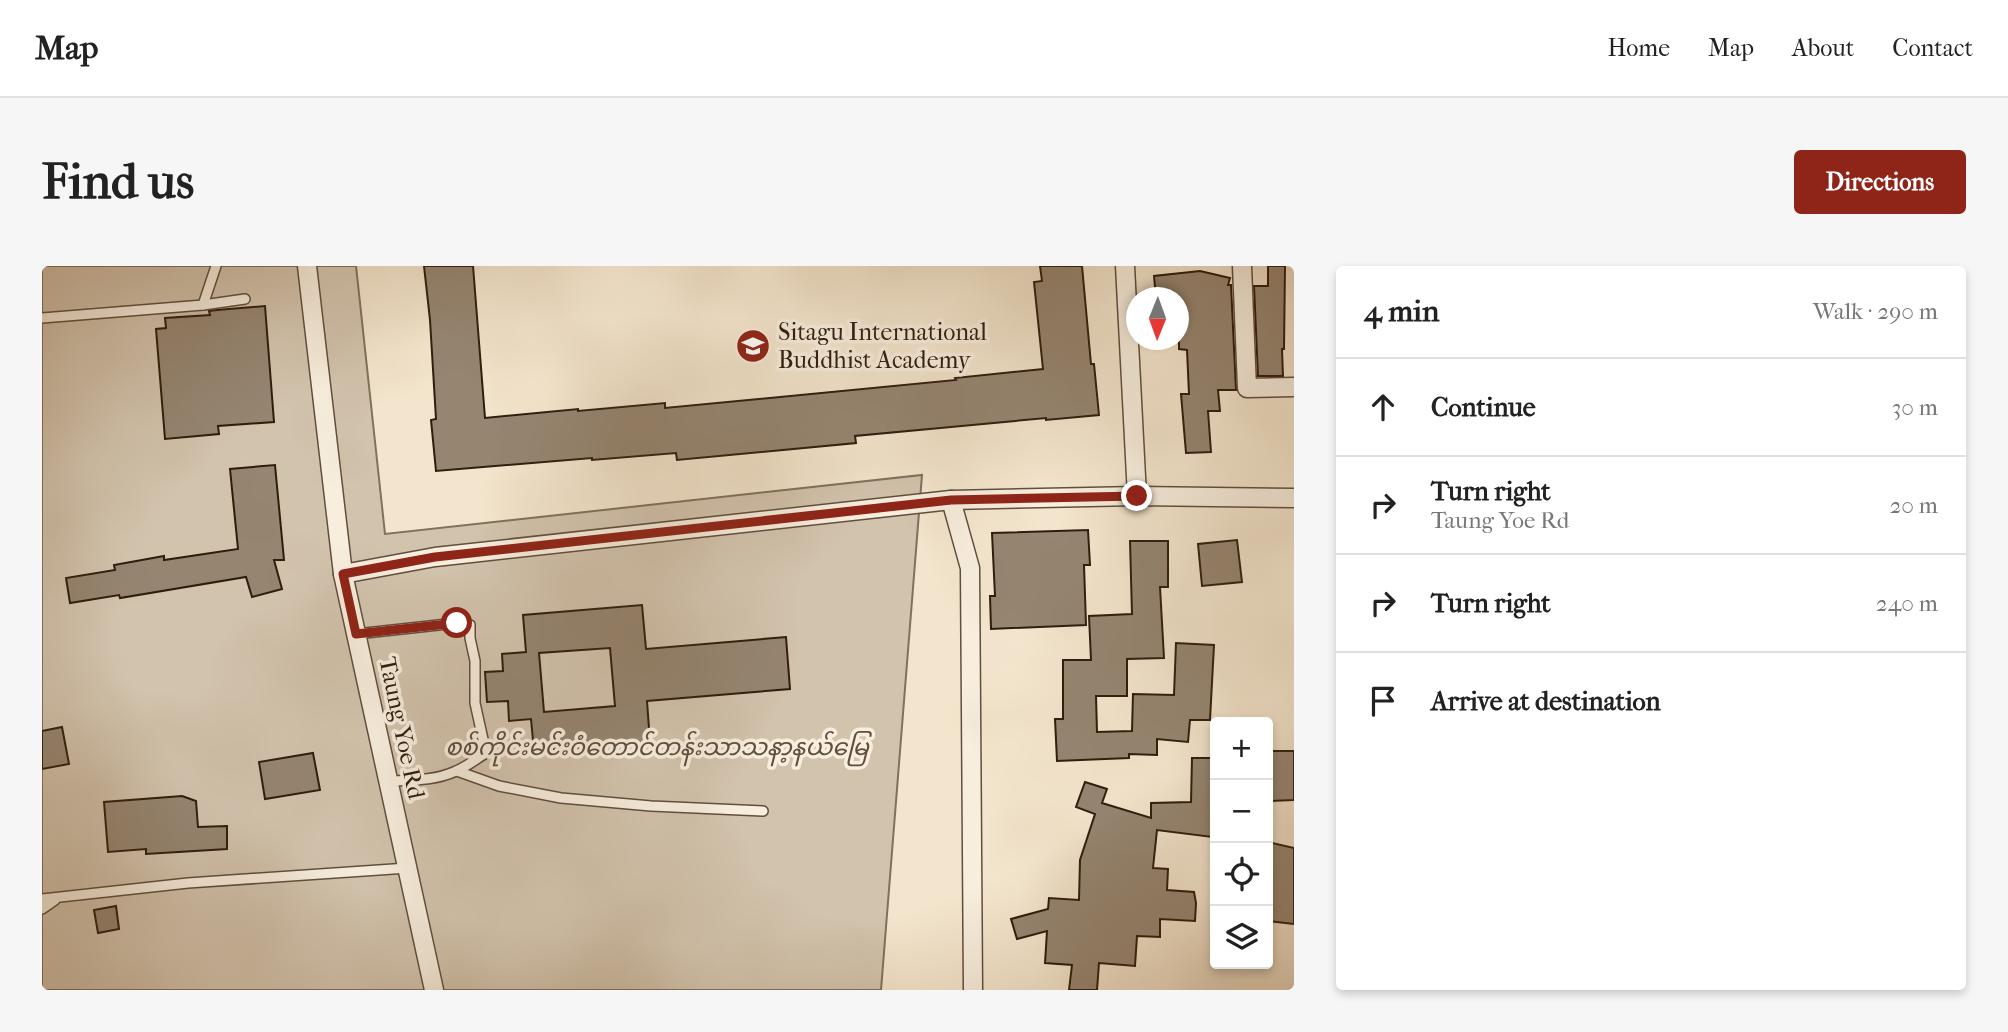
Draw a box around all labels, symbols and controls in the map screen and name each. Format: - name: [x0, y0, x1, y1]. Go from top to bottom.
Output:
- text: Map: [35, 29, 98, 68]
- text: Home: [1608, 34, 1670, 62]
- text: Map: [1708, 34, 1754, 62]
- text: About: [1792, 34, 1854, 62]
- text: Contact: [1892, 34, 1973, 62]
- button: Directions: [1794, 150, 1966, 214]
- text: Find us: [42, 153, 194, 211]
- north arrow: [1126, 287, 1189, 350]
- text: 4 min: [1364, 294, 1439, 329]
- text: Walk · 290 m: [1813, 298, 1938, 325]
- place label: Sitagu International Buddhist Academy: [778, 318, 987, 374]
- school or university icon: Sitagu International Buddhist Academy: [734, 327, 772, 365]
- icon: ahead: [1364, 388, 1402, 426]
- text: Continue: [1431, 392, 1536, 423]
- text: 30 m: [1892, 394, 1938, 421]
- text: Turn right: [1431, 476, 1551, 507]
- route end: [1121, 480, 1152, 511]
- icon: right: [1364, 486, 1402, 524]
- text: 20 m: [1889, 492, 1938, 519]
- text: Taung Yoe Rd: [1431, 507, 1569, 534]
- icon: right: [1364, 584, 1402, 622]
- text: Turn right: [1431, 588, 1551, 619]
- text: 240 m: [1876, 590, 1938, 617]
- route start: [441, 607, 472, 638]
- street label: Taung Yoe Rd: [373, 655, 431, 802]
- icon: arrive: [1364, 682, 1402, 720]
- text: Arrive at destination: [1431, 686, 1661, 717]
- map controls: [1210, 717, 1273, 969]
- button: +: [1210, 717, 1273, 780]
- park label: စစ်ကိုင်းမင်းဝံတောင်တန်းသာသနာ့နယ်မြေ: [445, 730, 873, 767]
- button: −: [1210, 780, 1273, 843]
- button: locate: [1210, 843, 1273, 906]
- button: layers: [1210, 906, 1273, 969]

